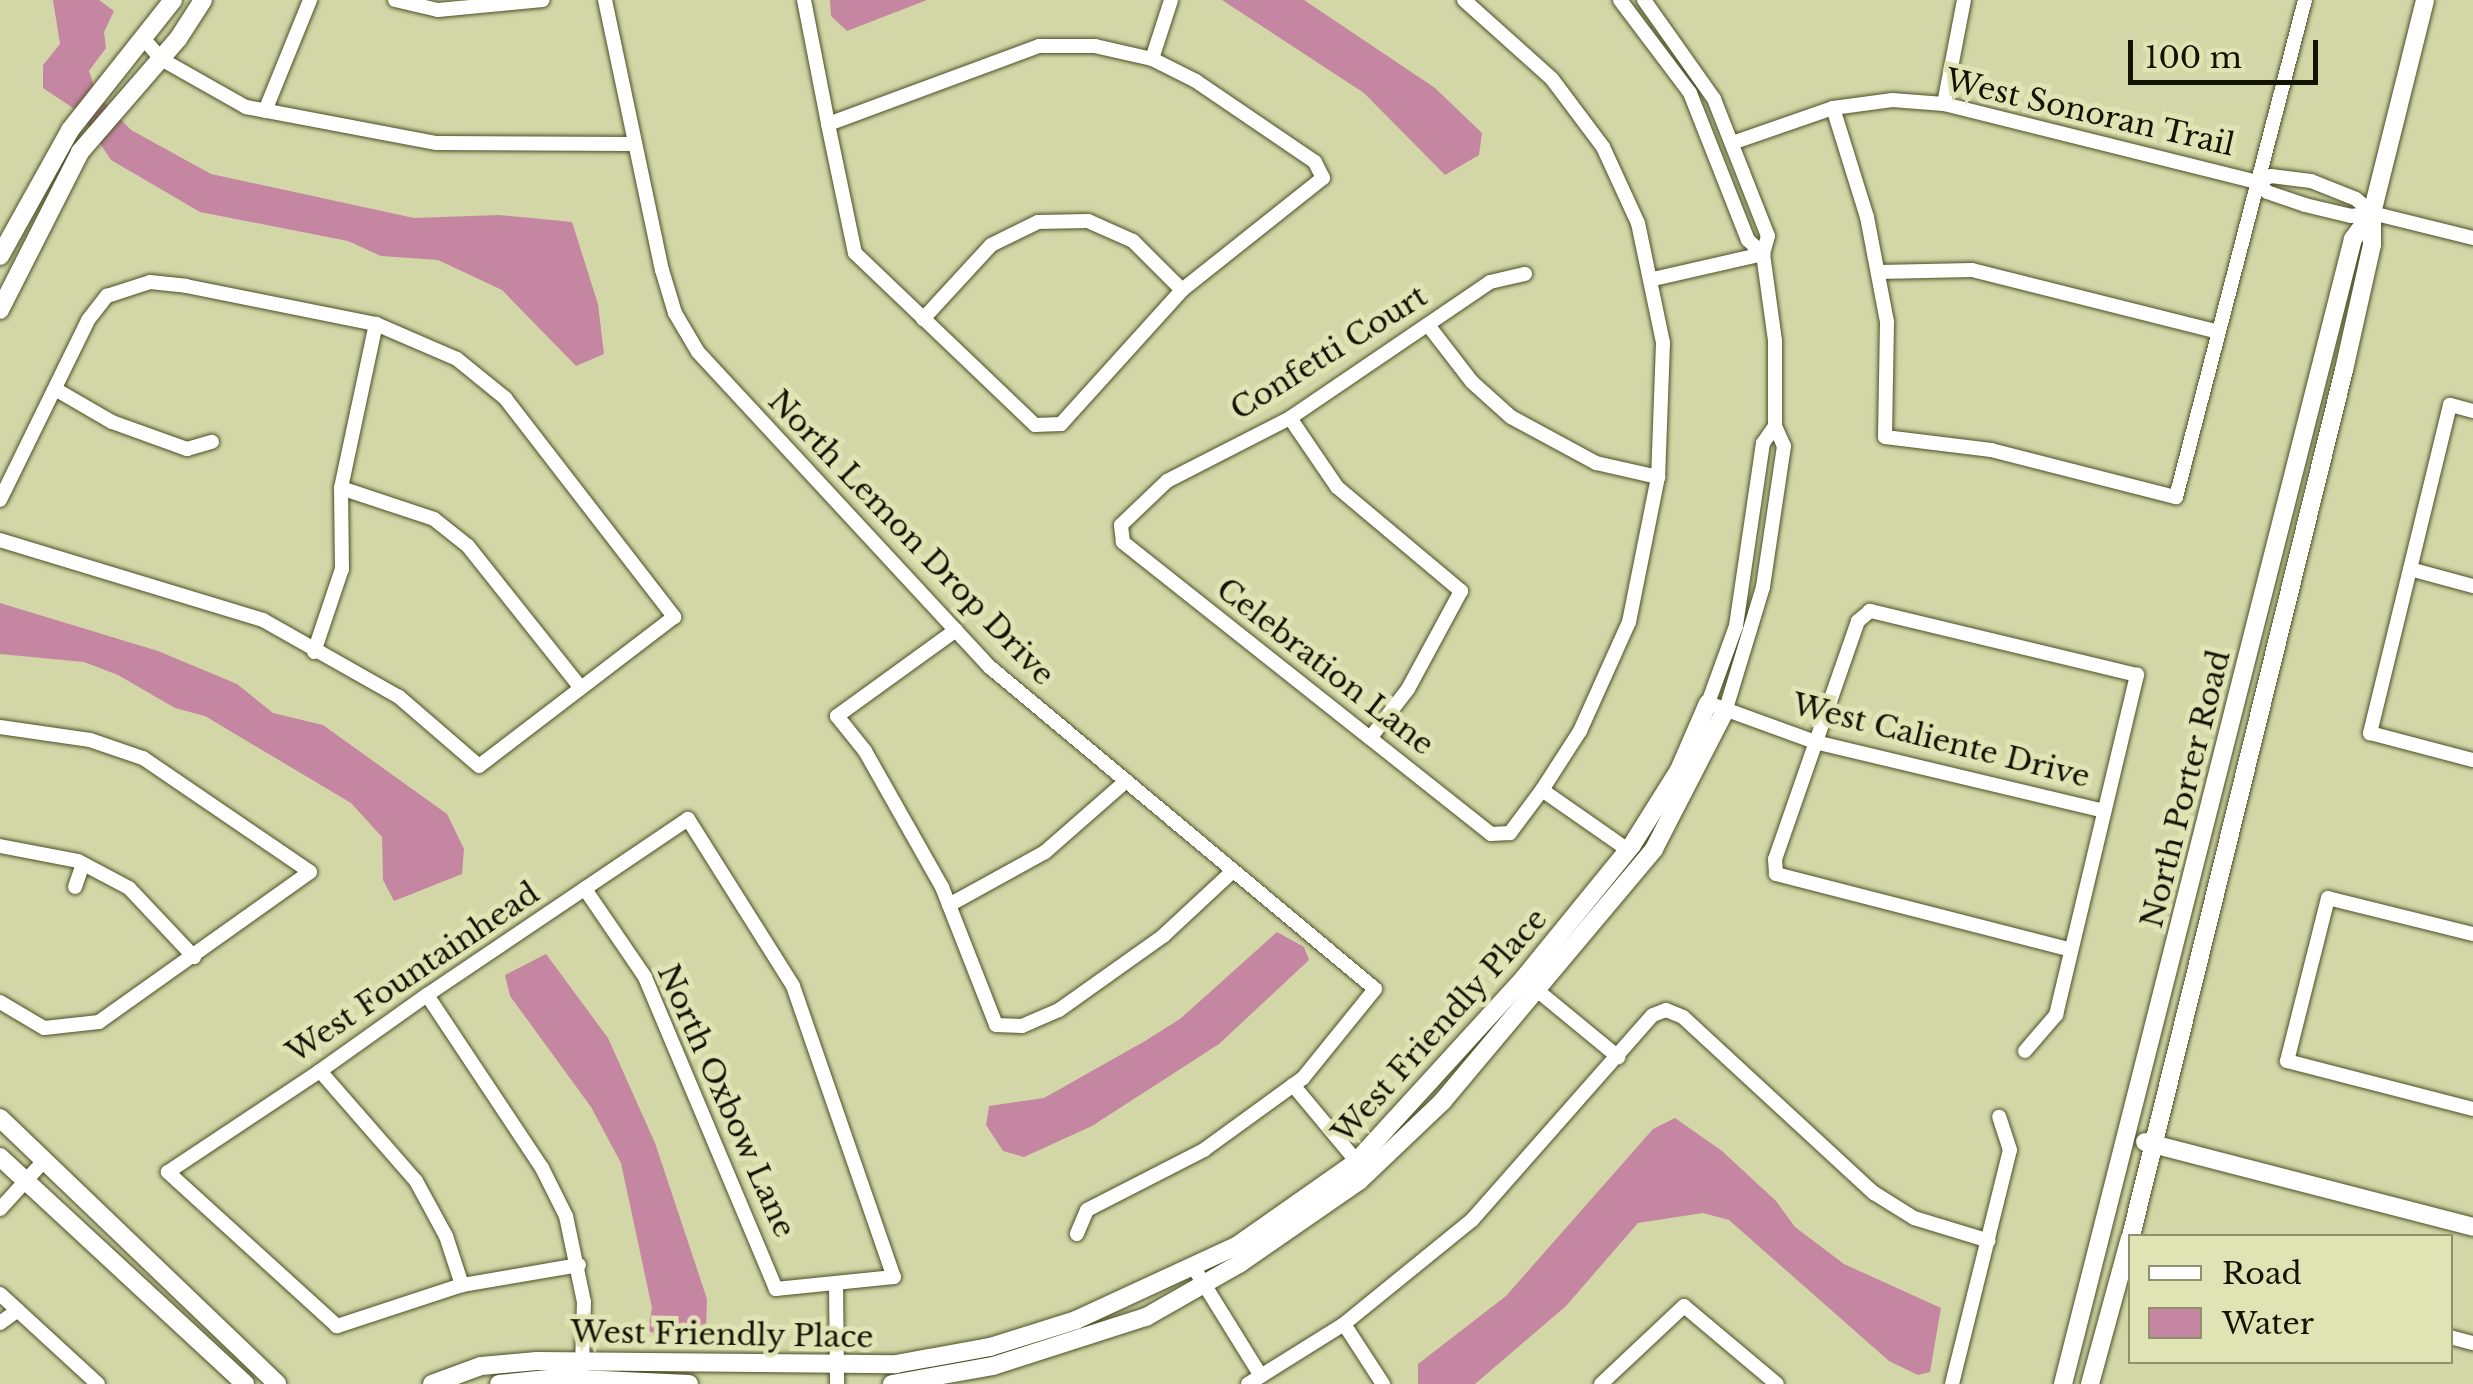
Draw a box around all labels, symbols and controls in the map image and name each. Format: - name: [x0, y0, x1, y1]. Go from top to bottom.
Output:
- scale bar: [2133, 20, 2323, 82]
- text: 100 m: [2145, 39, 2242, 76]
- street label: West Sonoran Trail: [1942, 62, 2238, 164]
- street label: Confetti Court: [1224, 278, 1434, 428]
- street label: North Lemon Drop Drive: [761, 383, 1061, 693]
- street label: Celebration Lane: [1209, 571, 1441, 763]
- street label: North Porter Road: [2134, 646, 2238, 932]
- street label: West Caliente Drive: [1789, 687, 2093, 795]
- street label: West Fountainhead: [280, 875, 546, 1071]
- street label: West Friendly Place: [1325, 901, 1555, 1151]
- street label: North Oxbow Lane: [649, 959, 803, 1243]
- legend: [2128, 1234, 2453, 1364]
- text: Road: [2222, 1255, 2302, 1292]
- text: Water: [2222, 1305, 2314, 1342]
- street label: West Friendly Place: [570, 1314, 874, 1356]

